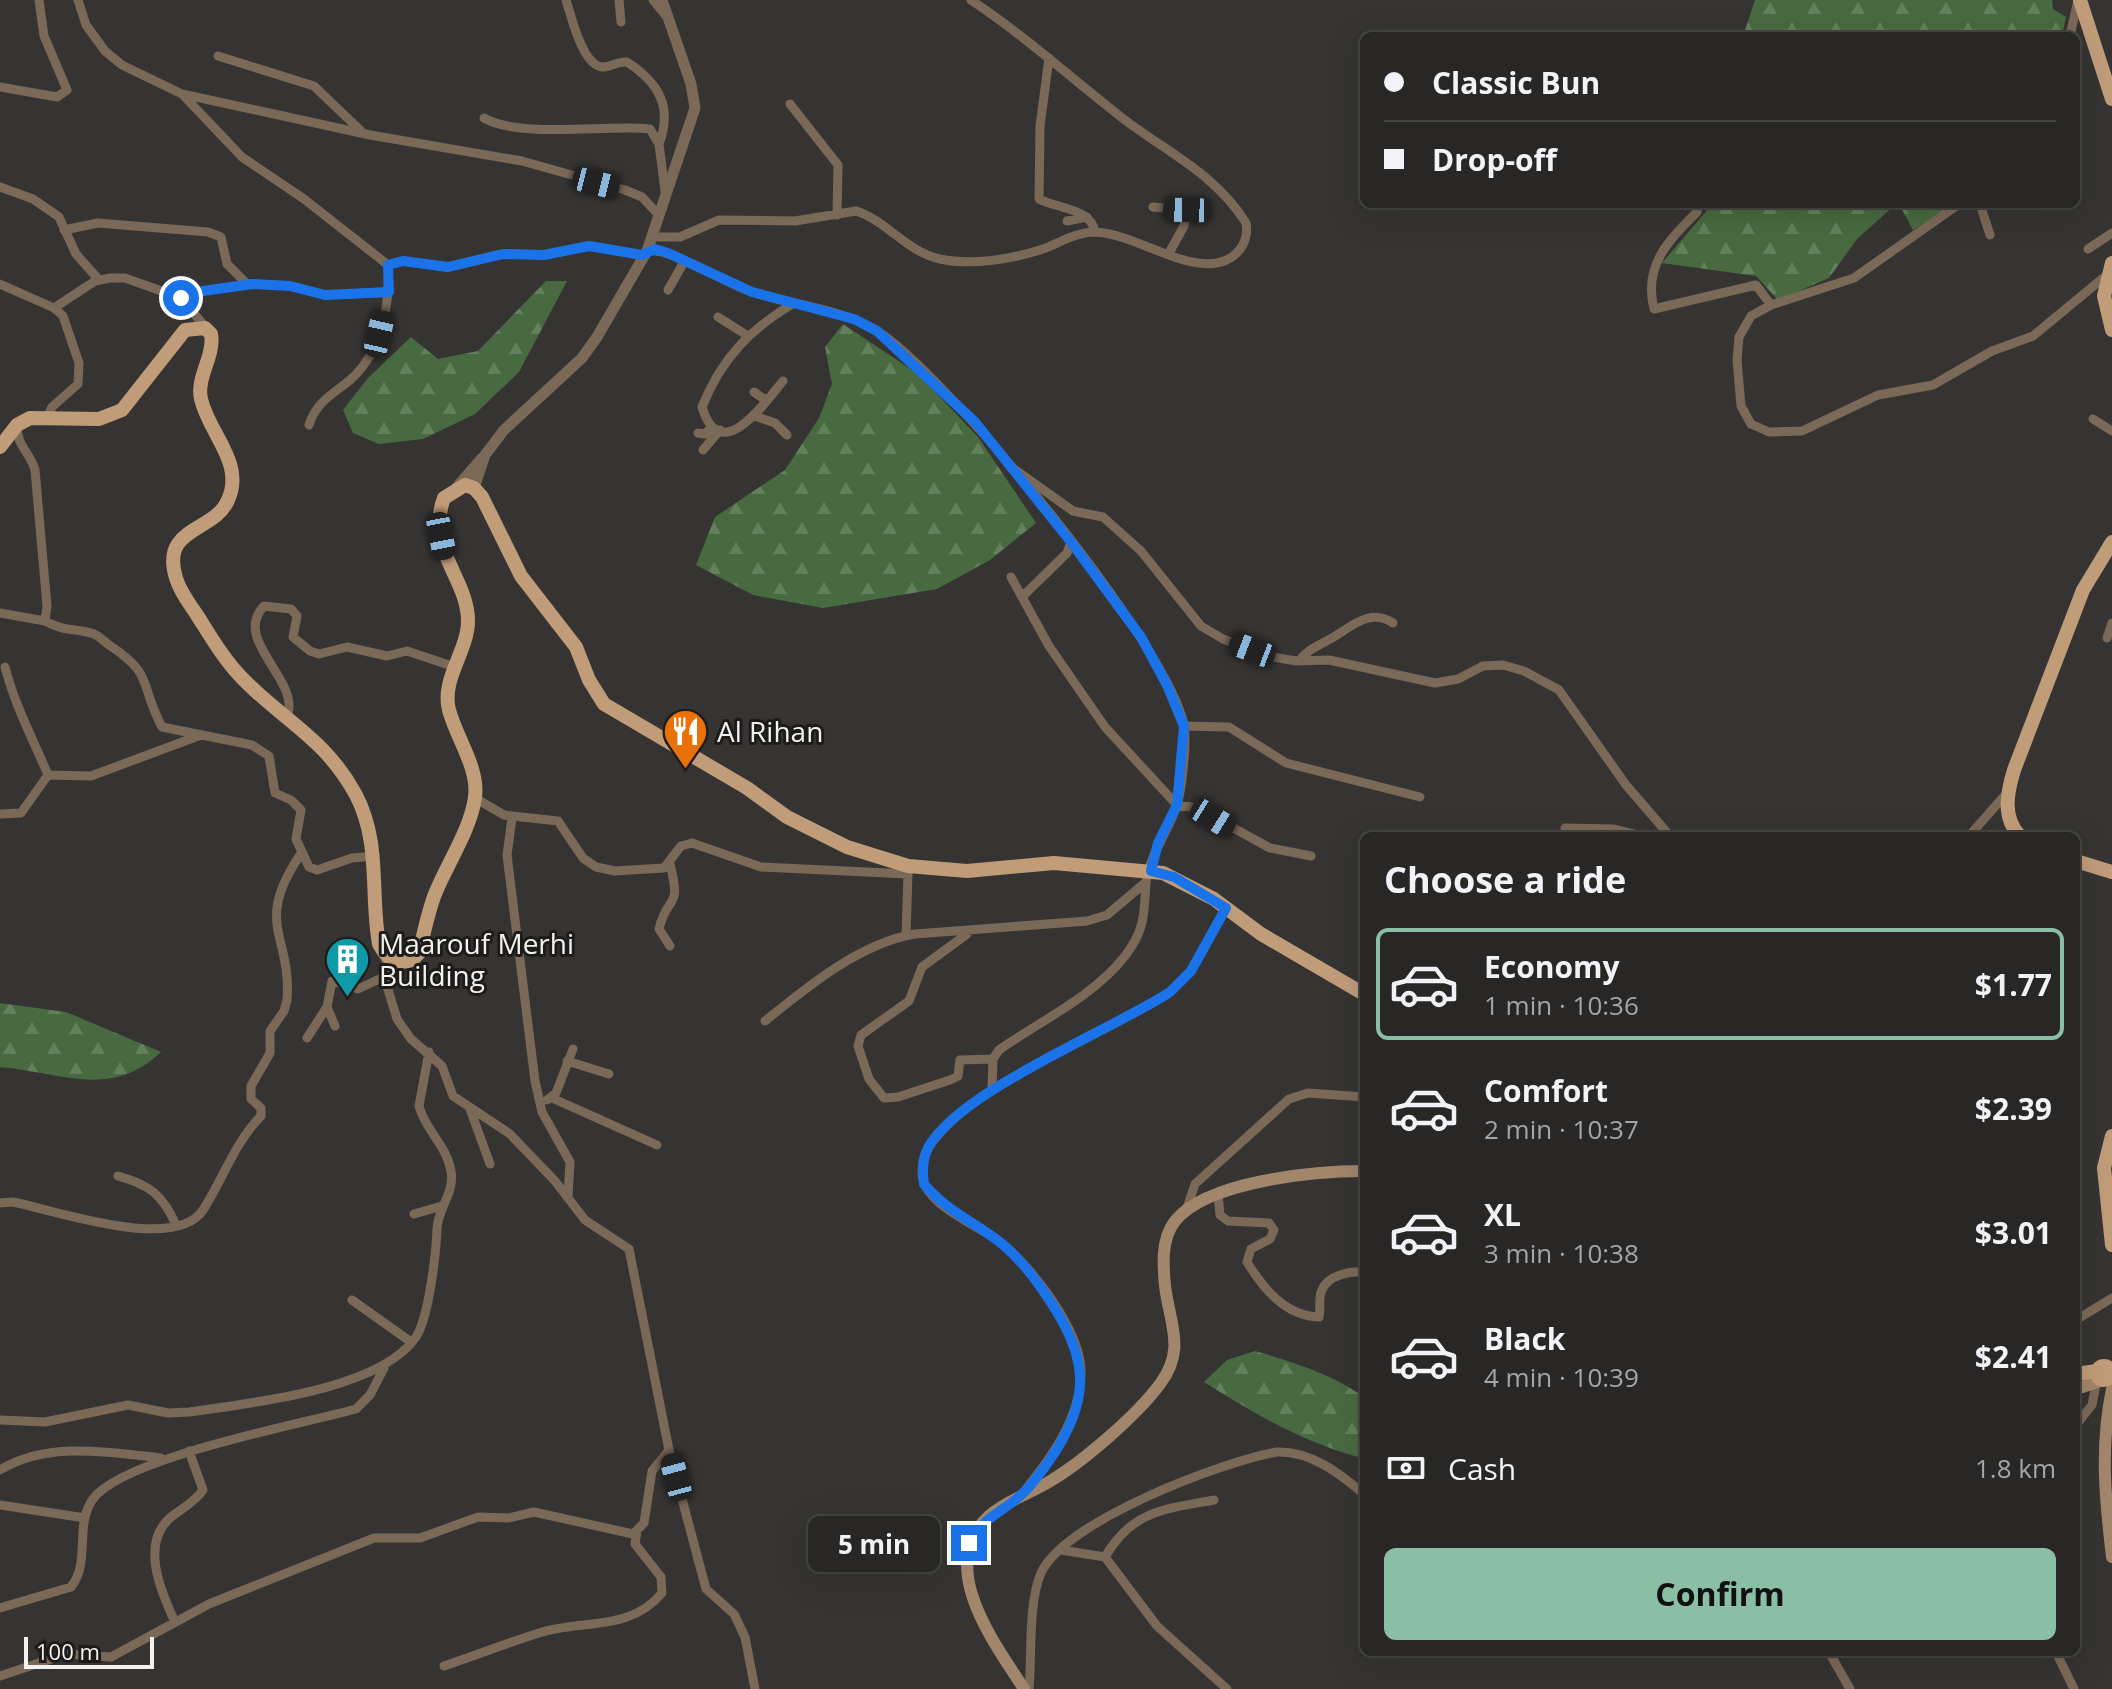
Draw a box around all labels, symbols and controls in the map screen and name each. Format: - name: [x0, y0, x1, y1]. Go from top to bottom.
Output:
- text: Classic Bun: [1432, 62, 1600, 103]
- text: Drop-off: [1432, 139, 1557, 180]
- car: [570, 166, 622, 200]
- car: [1163, 198, 1211, 222]
- route start: [163, 280, 199, 316]
- car: [362, 308, 396, 360]
- car: [425, 510, 457, 562]
- car: [1225, 630, 1279, 670]
- restaurant icon: Al Rihan: [662, 708, 710, 771]
- place label: Al Rihan: [717, 712, 823, 750]
- car: [1186, 795, 1240, 841]
- text: Choose a ride: [1384, 855, 1626, 904]
- place label: Maarouf Merhi Building: [379, 924, 574, 994]
- building icon: Maarouf Merhi Building: [324, 936, 372, 999]
- text: Economy: [1484, 946, 1620, 987]
- icon: car: [1388, 948, 1460, 1020]
- text: $1.77: [1975, 964, 2052, 1005]
- text: 1 min · 10:36: [1484, 987, 1639, 1023]
- text: Comfort: [1484, 1070, 1608, 1111]
- icon: car: [1388, 1072, 1460, 1144]
- text: $2.39: [1975, 1088, 2052, 1129]
- text: 2 min · 10:37: [1484, 1111, 1639, 1147]
- text: XL: [1484, 1194, 1521, 1235]
- icon: car: [1388, 1196, 1460, 1268]
- text: $3.01: [1975, 1212, 2052, 1253]
- text: 3 min · 10:38: [1484, 1235, 1639, 1271]
- text: Black: [1484, 1318, 1565, 1359]
- icon: car: [1388, 1320, 1460, 1392]
- text: $2.41: [1975, 1336, 2052, 1377]
- text: 4 min · 10:39: [1484, 1359, 1639, 1395]
- icon: cash: [1384, 1446, 1428, 1490]
- text: Cash: [1448, 1448, 1516, 1489]
- text: 1.8 km: [1975, 1450, 2056, 1486]
- car: [658, 1451, 694, 1503]
- callout: 5 min: [809, 1515, 941, 1571]
- route end: [951, 1525, 987, 1561]
- text: 5 min: [838, 1526, 910, 1562]
- button: Confirm: [1384, 1548, 2056, 1640]
- scale bar: [24, 1633, 154, 1669]
- text: 100 m: [36, 1636, 100, 1666]

